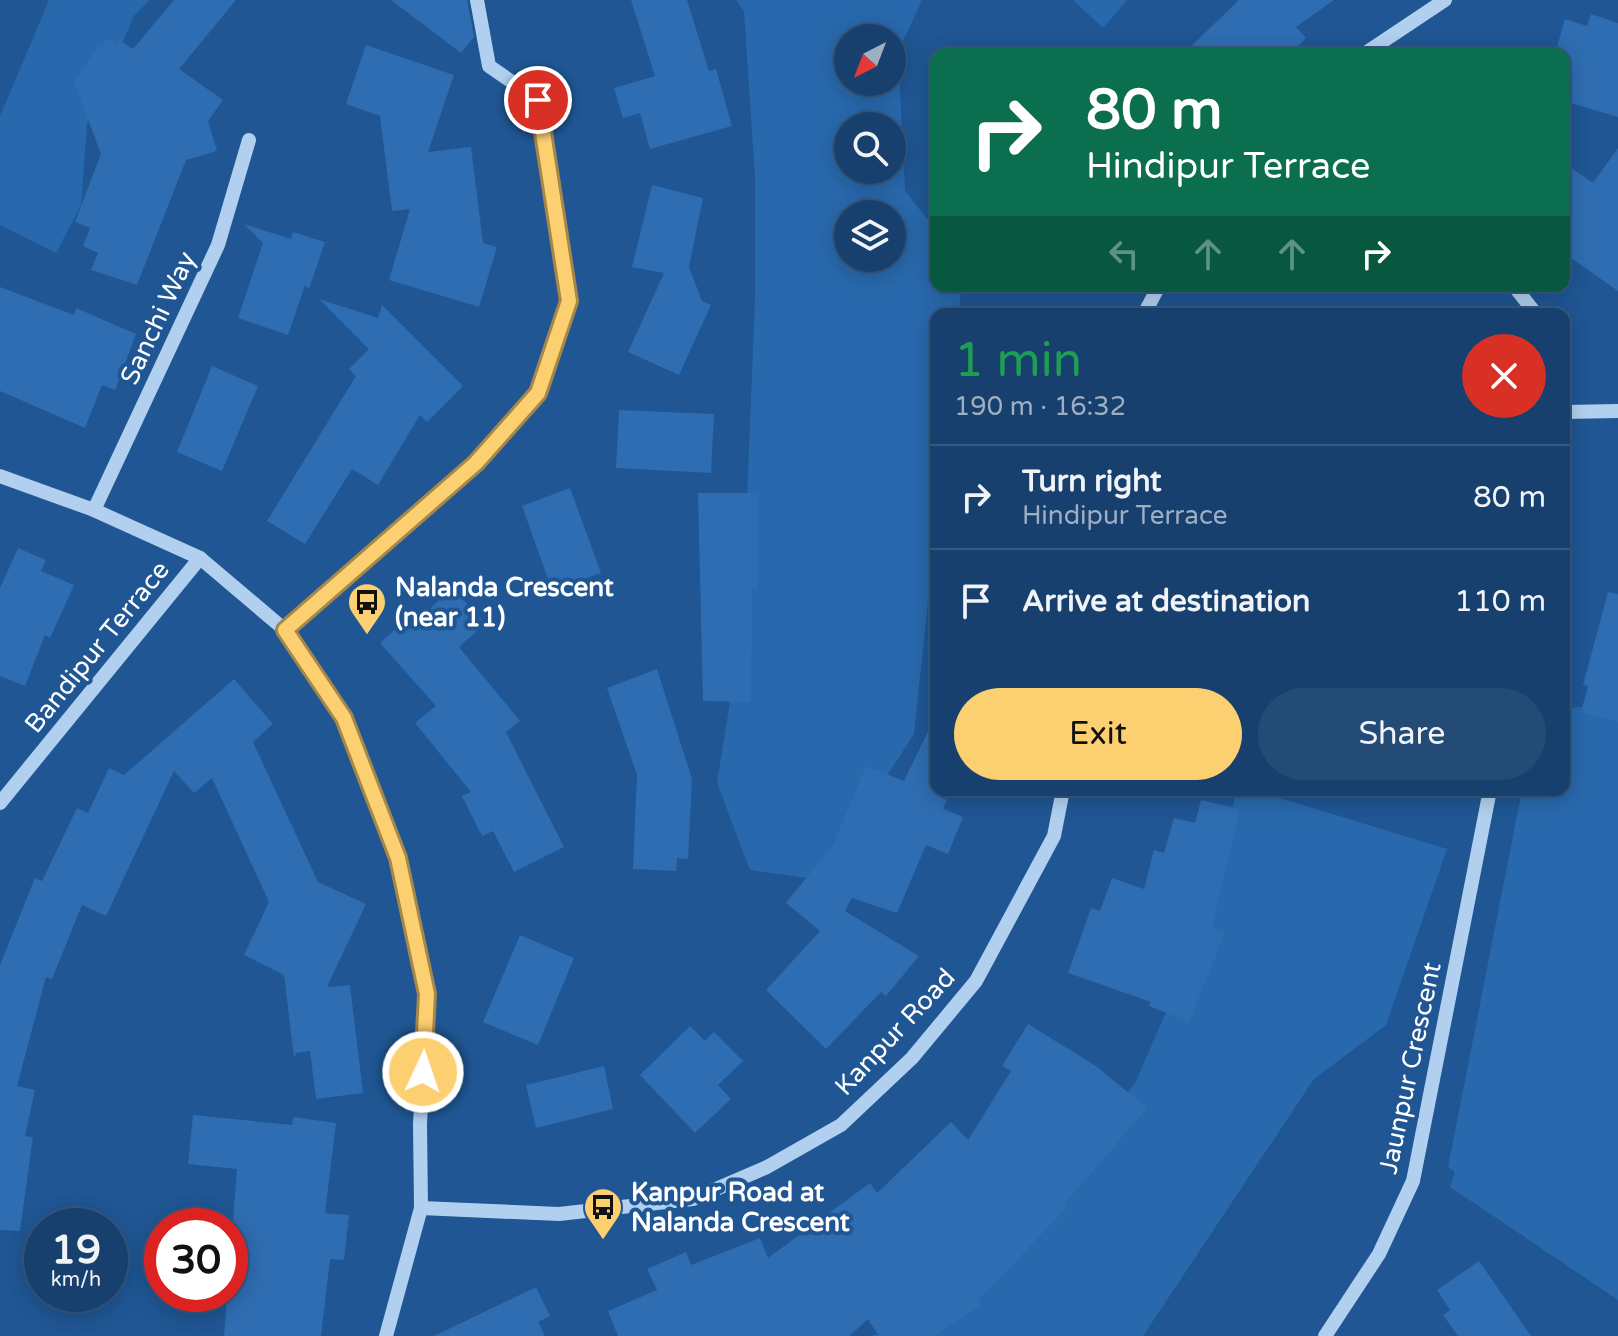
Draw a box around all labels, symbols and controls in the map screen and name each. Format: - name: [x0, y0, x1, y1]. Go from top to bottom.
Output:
- north arrow: [834, 24, 906, 96]
- map controls: [834, 24, 906, 272]
- pin: [504, 66, 572, 134]
- text: 80 m: [1086, 77, 1222, 144]
- icon: arrive: [516, 78, 560, 122]
- icon: right: [954, 80, 1058, 184]
- button: search: [834, 112, 906, 184]
- text: Hindipur Terrace: [1086, 145, 1370, 188]
- button: layers: [834, 200, 906, 272]
- icon: left: [1102, 232, 1146, 276]
- icon: ahead: [1186, 232, 1230, 276]
- icon: ahead: [1270, 232, 1314, 276]
- icon: right: [1354, 232, 1398, 276]
- street label: Sanchi Way: [114, 247, 202, 389]
- text: 1 min: [954, 332, 1082, 390]
- button: close: [1462, 334, 1546, 418]
- text: 190 m · 16:32: [954, 391, 1126, 422]
- text: Turn right: [1022, 463, 1162, 500]
- icon: right: [954, 475, 998, 519]
- text: 80 m: [1473, 479, 1546, 516]
- text: Hindipur Terrace: [1022, 500, 1227, 531]
- street label: Bandipur Terrace: [18, 555, 176, 739]
- place label: Nalanda Crescent (near 11): [395, 572, 614, 633]
- icon: arrive: [954, 579, 998, 623]
- bus stop icon: Nalanda Crescent (near 11): [346, 581, 388, 636]
- text: Arrive at destination: [1022, 583, 1310, 620]
- text: 110 m: [1454, 583, 1546, 620]
- button: Exit: [954, 688, 1242, 780]
- button: Share: [1258, 688, 1546, 780]
- street label: Jaunpur Crescent: [1372, 959, 1448, 1177]
- street label: Kanpur Road: [828, 962, 962, 1102]
- position arrow: [381, 1030, 465, 1114]
- place label: Kanpur Road at Nalanda Crescent: [631, 1177, 850, 1238]
- bus stop icon: Kanpur Road at Nalanda Crescent: [582, 1186, 624, 1241]
- speed limit sign: 30: [144, 1208, 248, 1312]
- text: 19: [51, 1226, 101, 1274]
- text: km/h: [51, 1268, 101, 1292]

